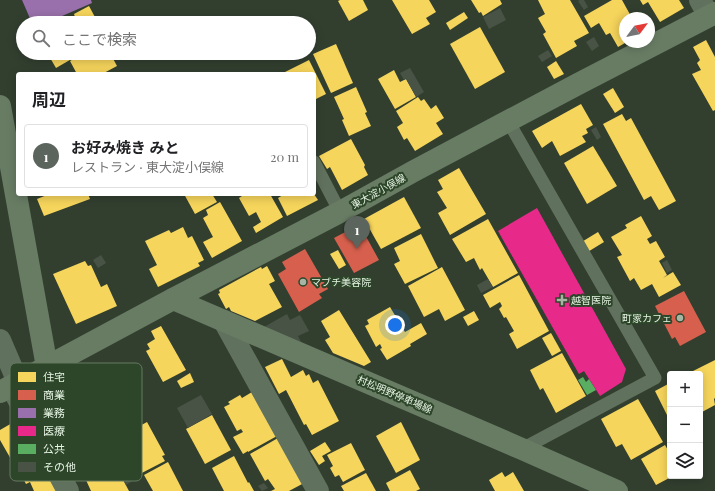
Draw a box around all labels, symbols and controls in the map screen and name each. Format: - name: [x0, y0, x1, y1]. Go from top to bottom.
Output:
- north arrow: [619, 12, 655, 48]
- search box: [16, 16, 316, 60]
- icon: search: [30, 27, 52, 49]
- text: ここで検索: [62, 29, 137, 49]
- text: 周辺: [32, 88, 66, 110]
- text: お好み焼き みと: [71, 137, 180, 157]
- text: 1: [44, 148, 48, 165]
- text: 20 m: [270, 148, 299, 165]
- text: レストラン · 東大淀小俣線: [71, 158, 224, 175]
- street label: 東大淀小俣線: [348, 170, 408, 212]
- pin: 1: [344, 216, 370, 249]
- place label: マブチ美容院: [311, 275, 371, 289]
- marker: マブチ美容院: [298, 277, 308, 287]
- place label: 越智医院: [571, 293, 611, 307]
- marker: 越智医院: [556, 294, 568, 306]
- place label: 町家カフェ: [622, 311, 672, 325]
- marker: 町家カフェ: [675, 313, 685, 323]
- your location: [385, 315, 405, 335]
- legend: [10, 363, 142, 481]
- text: 住宅: [43, 369, 65, 384]
- map controls: [667, 371, 703, 479]
- button: +: [667, 371, 703, 407]
- street label: 村松明野停車場線: [355, 372, 435, 416]
- text: 商業: [43, 387, 65, 402]
- text: 業務: [43, 405, 65, 420]
- button: −: [667, 407, 703, 443]
- text: 医療: [43, 423, 65, 438]
- text: 公共: [43, 441, 65, 456]
- button: layers: [667, 443, 703, 479]
- text: その他: [43, 459, 76, 474]

